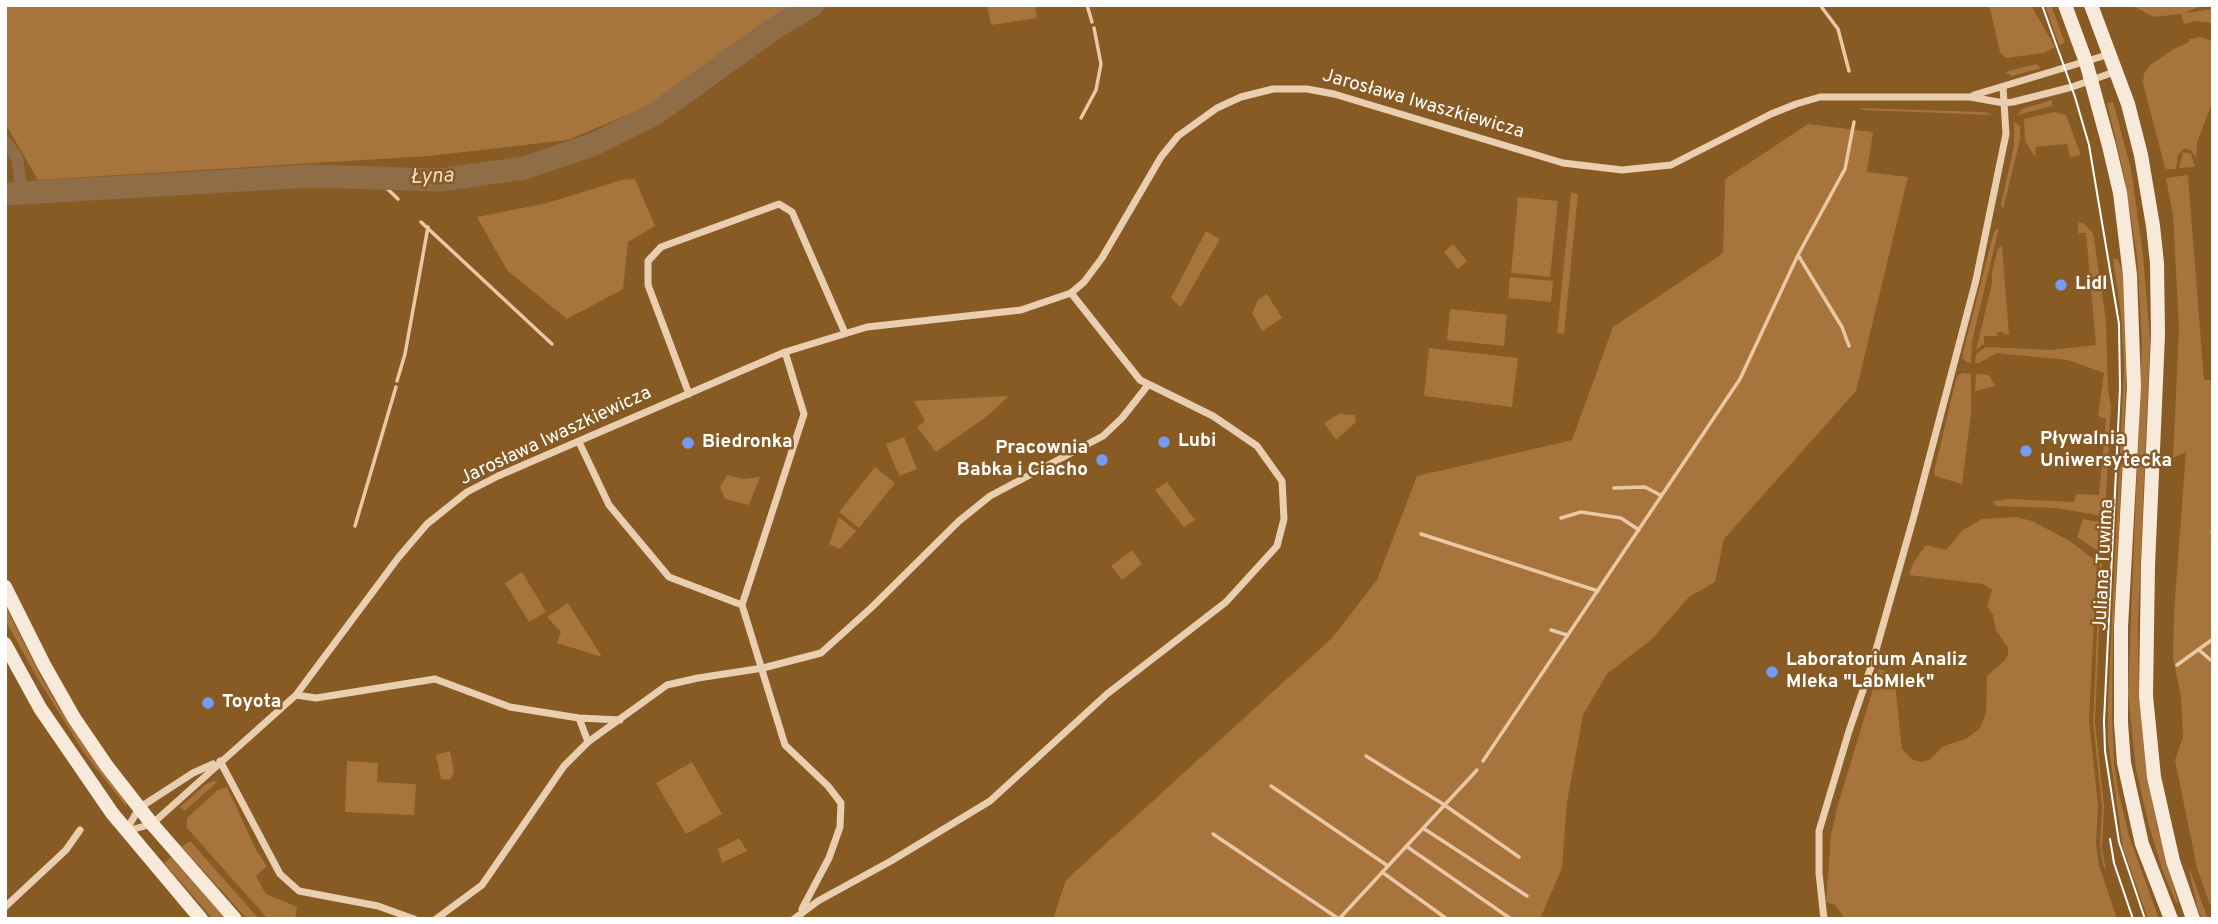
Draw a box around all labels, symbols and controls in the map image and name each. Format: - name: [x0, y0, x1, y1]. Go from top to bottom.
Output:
- street label: Jarosława Iwaszkiewicza: [1319, 65, 1527, 145]
- water label: Łyna: [410, 165, 454, 191]
- place label: Lidl: [2075, 274, 2108, 296]
- marker: Lidl: [2053, 277, 2069, 293]
- street label: Jarosława Iwaszkiewicza: [457, 383, 655, 491]
- place label: Pływalnia Uniwersytecka: [2040, 429, 2172, 473]
- place label: Lubi: [1178, 431, 1216, 453]
- place label: Biedronka: [702, 432, 793, 454]
- marker: Lubi: [1156, 434, 1172, 450]
- marker: Biedronka: [680, 435, 696, 451]
- place label: Pracownia Babka i Ciacho: [957, 438, 1088, 482]
- marker: Pływalnia Uniwersytecka: [2018, 443, 2034, 459]
- marker: Pracownia Babka i Ciacho: [1094, 452, 1110, 468]
- street label: Juliana Tuwima: [2090, 499, 2120, 631]
- place label: Laboratorium Analiz Mleka "LabMlek": [1786, 650, 1968, 694]
- marker: Laboratorium Analiz Mleka "LabMlek": [1764, 664, 1780, 680]
- place label: Toyota: [222, 692, 281, 714]
- marker: Toyota: [200, 695, 216, 711]

